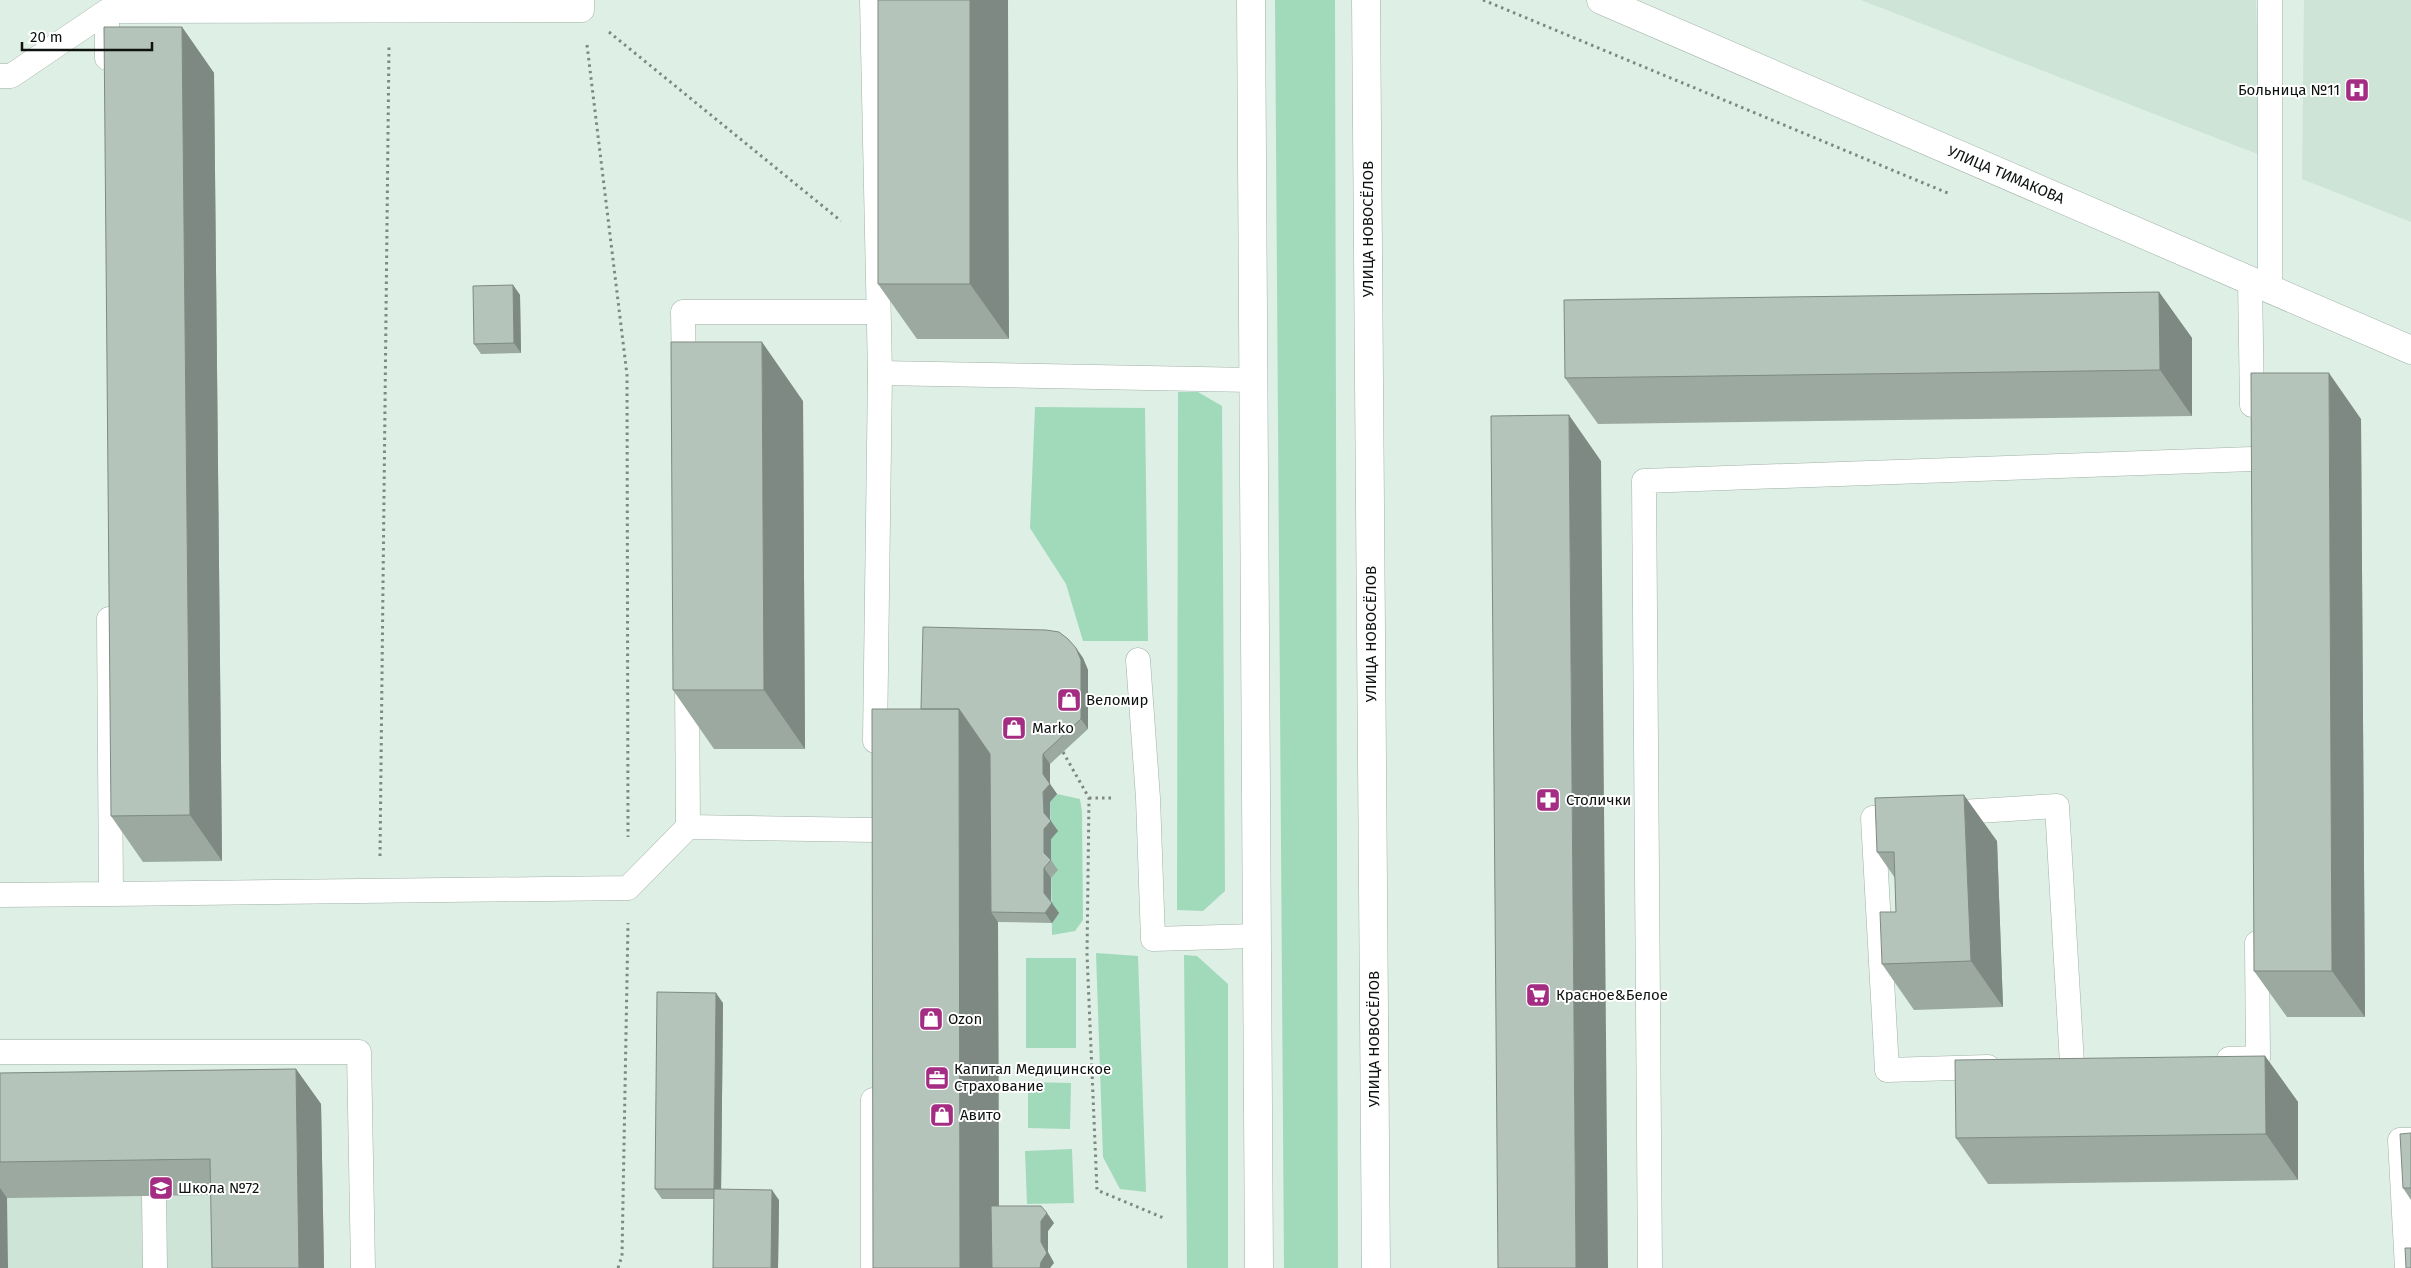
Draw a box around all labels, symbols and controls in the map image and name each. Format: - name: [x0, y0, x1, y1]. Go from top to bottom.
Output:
- scale bar: [22, 20, 152, 52]
- text: 20 m: [30, 28, 63, 46]
- hospital icon: Больница №11: [2344, 77, 2370, 103]
- place label: Больница №11: [2238, 81, 2340, 99]
- street label: УЛИЦА ТИМАКОВА: [1945, 142, 2068, 208]
- street label: УЛИЦА НОВОСЁЛОВ: [1359, 161, 1377, 297]
- street label: УЛИЦА НОВОСЁЛОВ: [1362, 566, 1380, 702]
- shop icon: Веломир: [1056, 687, 1082, 713]
- place label: Веломир: [1086, 691, 1149, 709]
- shop icon: Marko: [1001, 715, 1027, 741]
- place label: Marko: [1032, 719, 1074, 737]
- pharmacy icon: Столички: [1535, 787, 1561, 813]
- place label: Столички: [1566, 791, 1631, 809]
- street label: УЛИЦА НОВОСЁЛОВ: [1365, 971, 1383, 1107]
- supermarket icon: Красное&Белое: [1525, 982, 1551, 1008]
- place label: Красное&Белое: [1556, 986, 1668, 1004]
- shop icon: Ozon: [918, 1006, 944, 1032]
- place label: Ozon: [948, 1010, 982, 1028]
- place label: Капитал Медицинское Страхование: [954, 1060, 1111, 1095]
- office icon: Капитал Медицинское Страхование: [924, 1065, 950, 1091]
- shop icon: Авито: [929, 1102, 955, 1128]
- place label: Авито: [960, 1106, 1001, 1124]
- school or university icon: Школа №72: [148, 1175, 174, 1201]
- place label: Школа №72: [178, 1179, 259, 1197]

